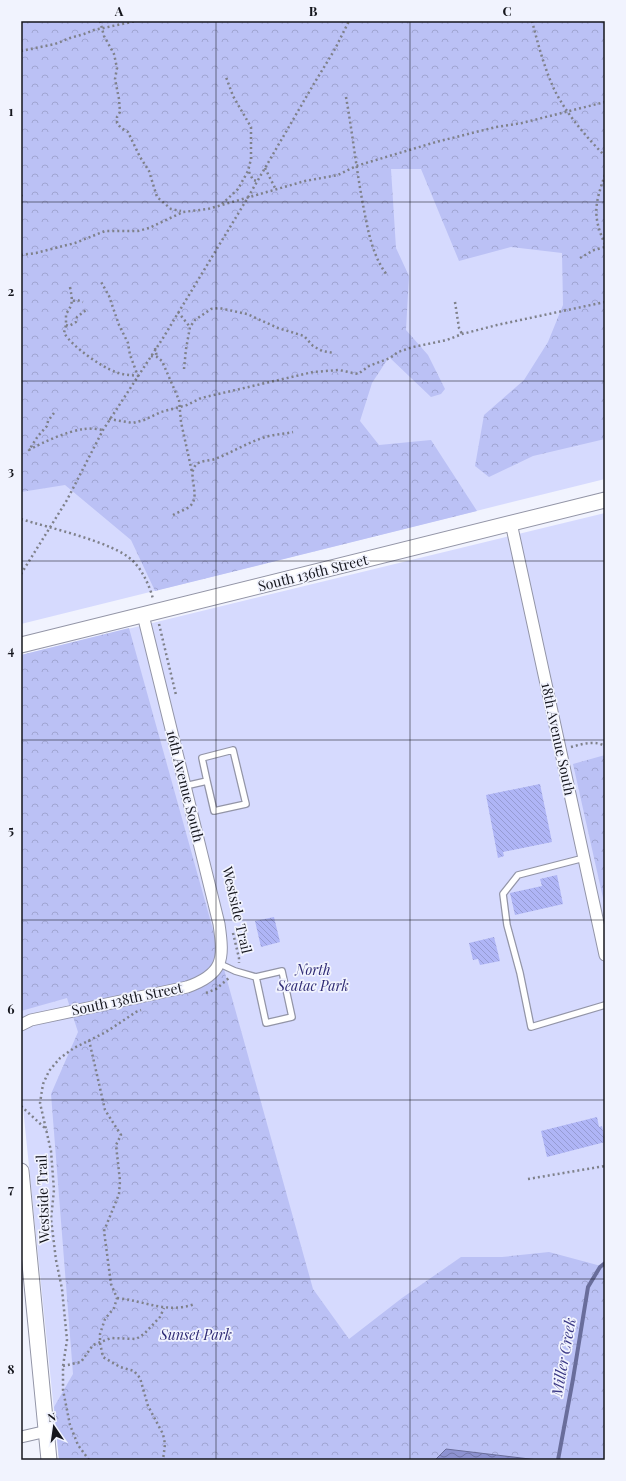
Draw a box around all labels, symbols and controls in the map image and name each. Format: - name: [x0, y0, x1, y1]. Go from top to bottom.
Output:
- text: A: [114, 2, 124, 19]
- text: B: [309, 2, 318, 19]
- text: C: [502, 2, 512, 19]
- text: 1: [9, 102, 14, 119]
- text: 2: [8, 282, 15, 299]
- text: 3: [8, 462, 14, 479]
- street label: South 136th Street: [256, 549, 371, 595]
- text: 4: [8, 641, 15, 658]
- street label: 18th Avenue South: [537, 681, 580, 798]
- street label: 16th Avenue South: [162, 728, 209, 845]
- text: 5: [8, 821, 14, 838]
- street label: Westside Trail: [218, 864, 257, 955]
- park label: North Seatac Park: [276, 960, 349, 995]
- street label: South 138th Street: [70, 977, 185, 1020]
- text: 6: [7, 1000, 15, 1017]
- street label: Westside Trail: [31, 1154, 54, 1245]
- text: 7: [8, 1180, 14, 1197]
- water label: Miller Creek: [546, 1316, 580, 1399]
- park label: Sunset Park: [159, 1325, 232, 1344]
- text: 8: [7, 1360, 15, 1377]
- north arrow: [34, 1407, 74, 1447]
- text: N: [46, 1409, 57, 1425]

